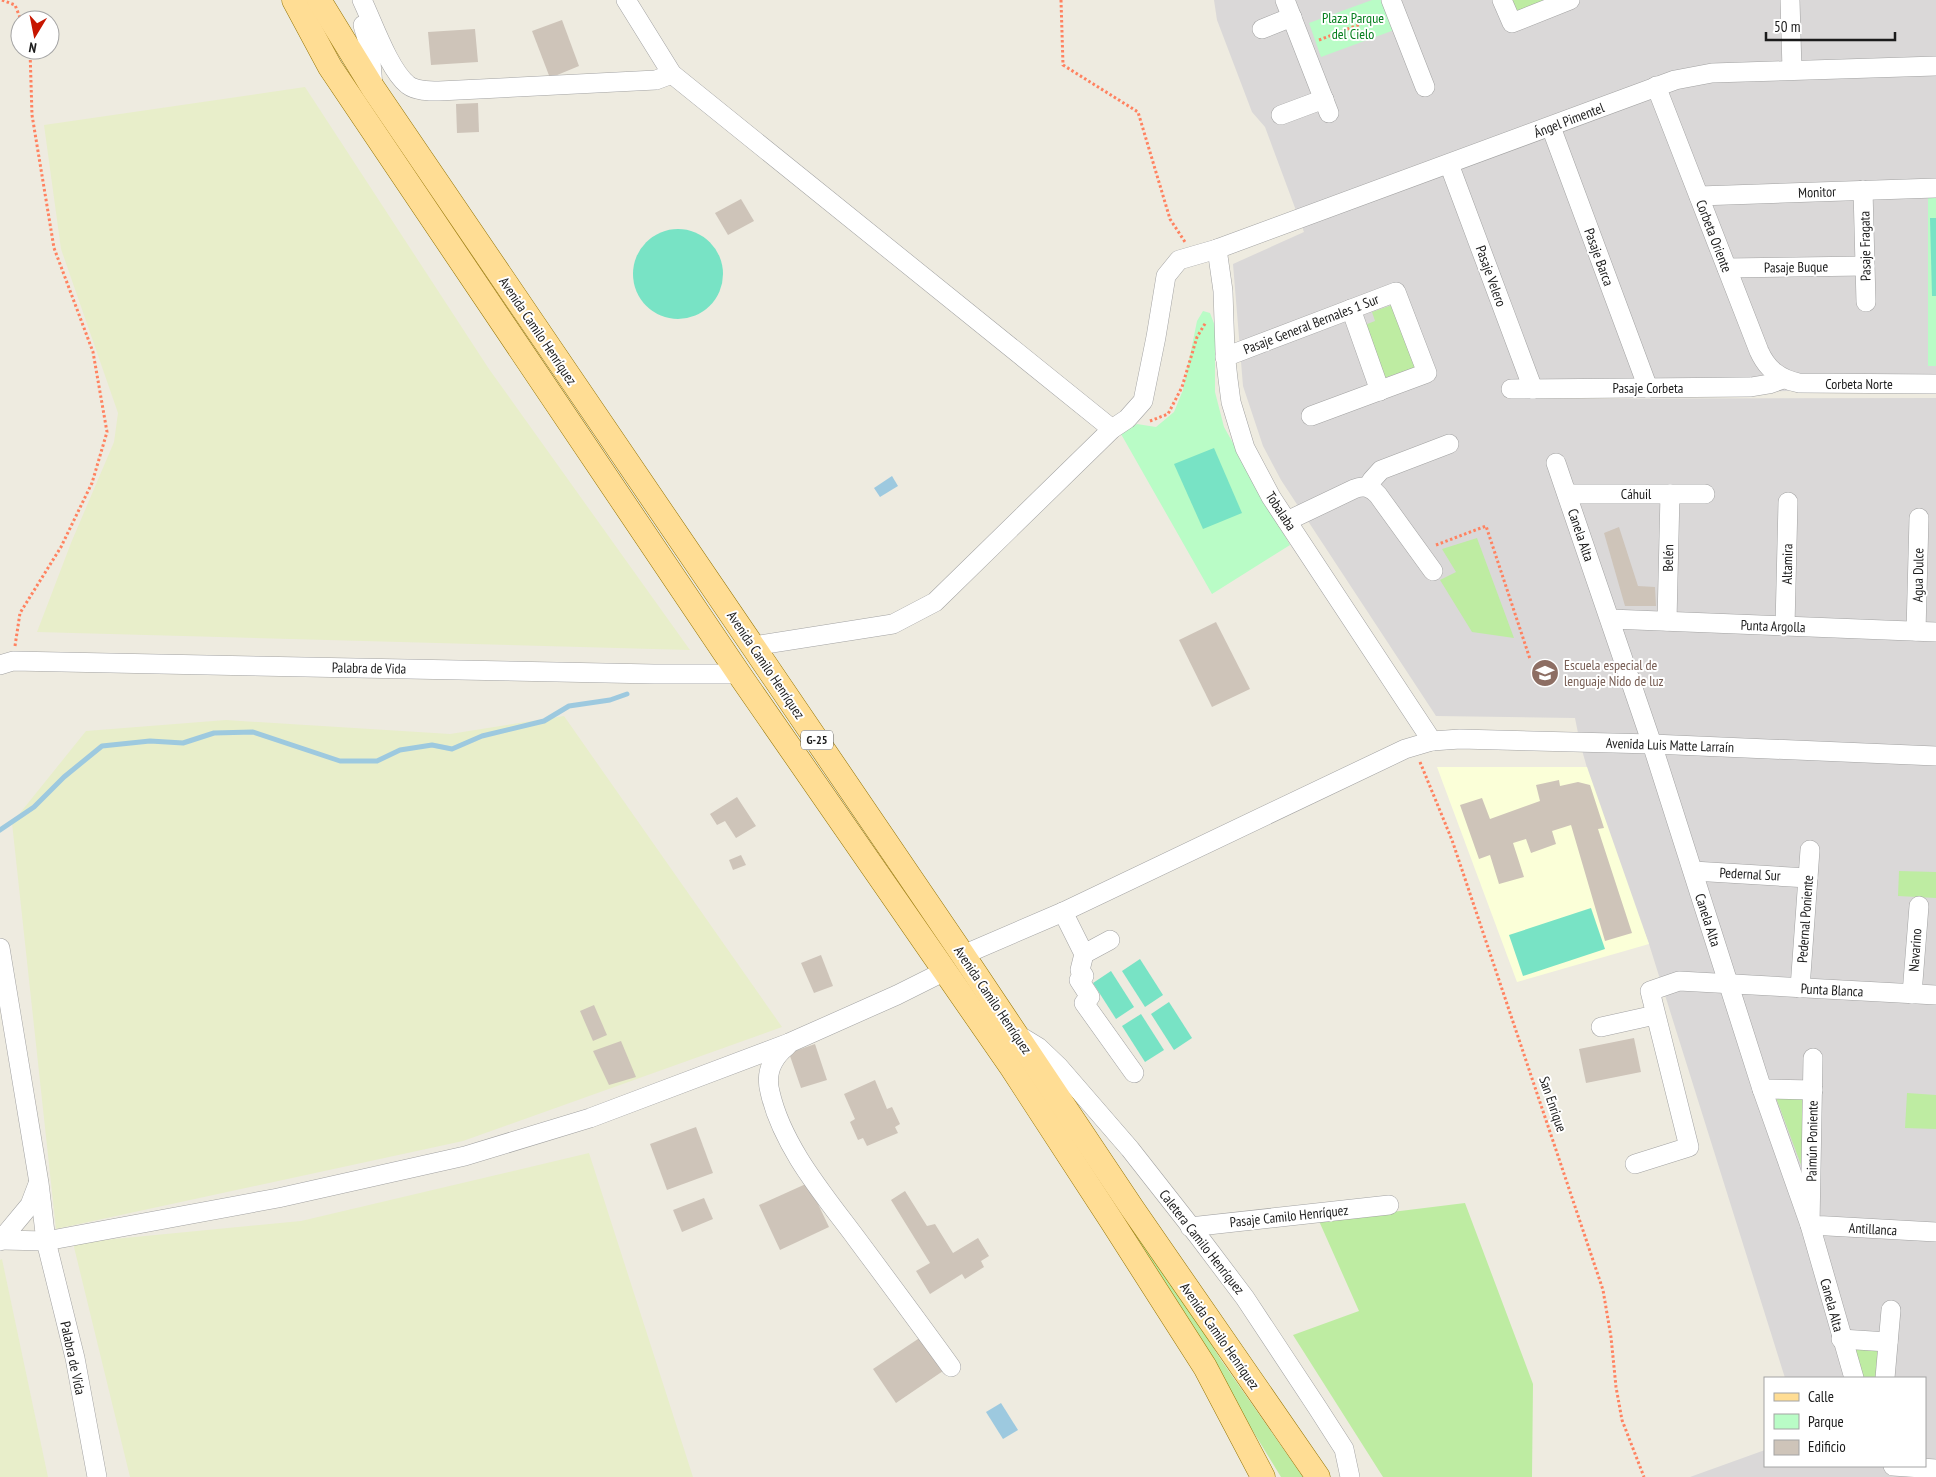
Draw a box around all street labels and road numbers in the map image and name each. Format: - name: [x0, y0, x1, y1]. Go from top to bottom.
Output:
- street label: Ángel Pimentel: [1531, 98, 1607, 142]
- street label: Monitor: [1798, 182, 1836, 202]
- street label: Corbeta Oriente: [1692, 197, 1736, 275]
- street label: Pasaje Fragata: [1855, 211, 1875, 281]
- street label: Pasaje Barca: [1580, 226, 1618, 288]
- street label: Pasaje Velero: [1472, 243, 1510, 309]
- street label: Pasaje Buque: [1764, 257, 1828, 277]
- street label: Avenida Camilo Henríquez: [495, 273, 581, 389]
- street label: Pasaje General Bernales 1 Sur: [1241, 290, 1381, 358]
- street label: Corbeta Norte: [1825, 375, 1893, 393]
- street label: Pasaje Corbeta: [1613, 379, 1683, 397]
- street label: Cáhuil: [1621, 485, 1652, 503]
- street label: Tobalaba: [1262, 488, 1300, 534]
- street label: Canela Alta: [1564, 506, 1598, 564]
- street label: Altamira: [1778, 543, 1796, 585]
- street label: Belén: [1659, 544, 1677, 572]
- street label: Agua Dulce: [1909, 547, 1927, 602]
- street label: Avenida Camilo Henríquez: [723, 607, 809, 723]
- street label: Punta Argolla: [1740, 616, 1806, 636]
- street label: Palabra de Vida: [332, 658, 406, 678]
- road number: G-25: [801, 730, 833, 750]
- street label: Avenida Luis Matte Larraín: [1606, 734, 1734, 756]
- street label: Pedernal Sur: [1719, 863, 1781, 885]
- street label: Pedernal Poniente: [1793, 874, 1817, 963]
- street label: Canela Alta: [1691, 891, 1725, 949]
- street label: Navarino: [1905, 928, 1925, 972]
- street label: Avenida Camilo Henríquez: [950, 942, 1036, 1058]
- street label: Punta Blanca: [1800, 979, 1864, 1001]
- street label: San Enrique: [1535, 1074, 1571, 1134]
- street label: Paimún Poniente: [1802, 1100, 1822, 1182]
- street label: Caletera Camilo Henríquez: [1155, 1186, 1249, 1298]
- street label: Pasaje Camilo Henríquez: [1229, 1201, 1349, 1231]
- street label: Antillanca: [1848, 1219, 1898, 1239]
- street label: Canela Alta: [1816, 1276, 1848, 1334]
- street label: Avenida Camilo Henríquez: [1176, 1279, 1264, 1393]
- street label: Palabra de Vida: [56, 1320, 90, 1396]

